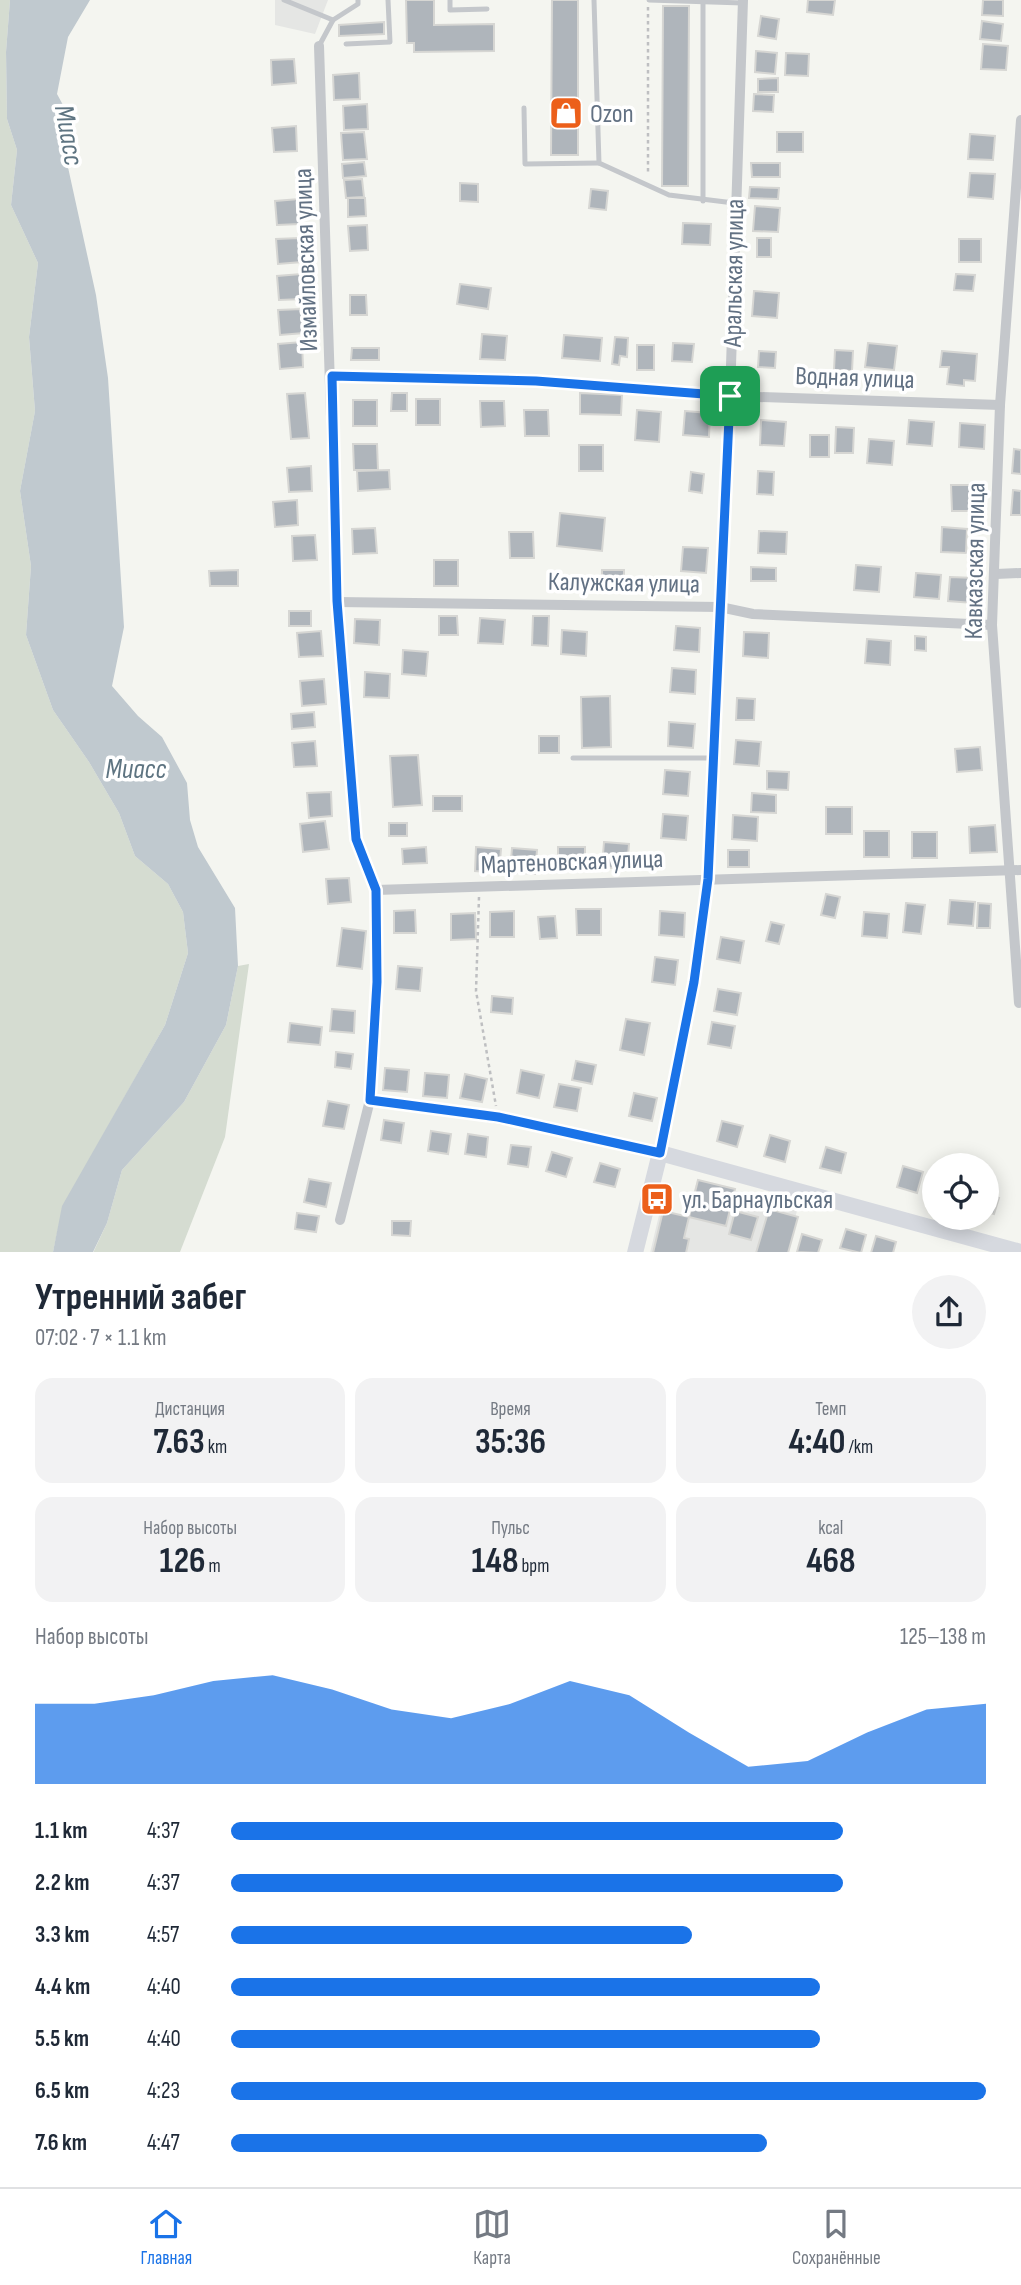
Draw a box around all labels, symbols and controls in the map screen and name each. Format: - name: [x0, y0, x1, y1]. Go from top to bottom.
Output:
- shop icon: Ozon: [547, 94, 585, 132]
- place label: Ozon: [590, 99, 634, 130]
- water label: Миасс: [47, 102, 90, 168]
- street label: Измайловская улица: [288, 168, 325, 352]
- street label: Аральская улица: [718, 199, 751, 348]
- street label: Водная улица: [795, 361, 915, 396]
- pin: [700, 366, 760, 426]
- icon: arrive: [711, 377, 749, 415]
- street label: Кавказская улица: [959, 482, 992, 640]
- street label: Калужская улица: [548, 567, 700, 600]
- water label: Миасс: [105, 753, 167, 786]
- street label: Мартеновская улица: [480, 844, 664, 881]
- map controls: [922, 1153, 999, 1230]
- button: locate: [922, 1153, 999, 1230]
- bus stop icon: ул. Барнаульская: [638, 1180, 676, 1218]
- place label: ул. Барнаульская: [682, 1185, 833, 1216]
- text: Утренний забег: [35, 1275, 246, 1320]
- button: share: [912, 1275, 986, 1349]
- text: 07:02 · 7 × 1.1 km: [35, 1324, 166, 1352]
- text: Дистанция: [155, 1398, 225, 1421]
- text: Время: [490, 1398, 531, 1421]
- text: Темп: [815, 1398, 846, 1421]
- text: 7.63: [153, 1421, 205, 1464]
- text: 35:36: [475, 1421, 546, 1464]
- text: 4:40: [788, 1421, 845, 1464]
- text: km: [205, 1436, 227, 1459]
- text: /km: [845, 1436, 873, 1459]
- text: Набор высоты: [143, 1517, 237, 1540]
- text: Пульс: [491, 1517, 530, 1540]
- text: kcal: [818, 1517, 843, 1540]
- text: 126: [160, 1540, 206, 1583]
- text: 148: [472, 1540, 518, 1583]
- text: 468: [806, 1540, 855, 1583]
- text: m: [206, 1555, 221, 1578]
- text: bpm: [518, 1555, 549, 1578]
- text: Набор высоты: [35, 1623, 148, 1651]
- text: 125–138 m: [900, 1623, 986, 1651]
- text: 1.1 km: [35, 1817, 88, 1845]
- text: 4:37: [147, 1817, 180, 1845]
- text: 2.2 km: [35, 1869, 89, 1897]
- text: 4:37: [147, 1869, 180, 1897]
- text: 3.3 km: [35, 1921, 89, 1949]
- text: 4:57: [147, 1921, 179, 1949]
- text: 4.4 km: [35, 1973, 90, 2001]
- text: 4:40: [147, 1973, 181, 2001]
- text: 5.5 km: [35, 2025, 89, 2053]
- text: 4:40: [147, 2025, 181, 2053]
- text: 6.5 km: [35, 2077, 89, 2105]
- text: 4:23: [147, 2077, 180, 2105]
- text: 7.6 km: [35, 2129, 87, 2157]
- text: 4:47: [147, 2129, 180, 2157]
- tab: Главная: [140, 2205, 192, 2270]
- tab: Карта: [473, 2205, 511, 2270]
- tab: Сохранённые: [792, 2205, 881, 2270]

